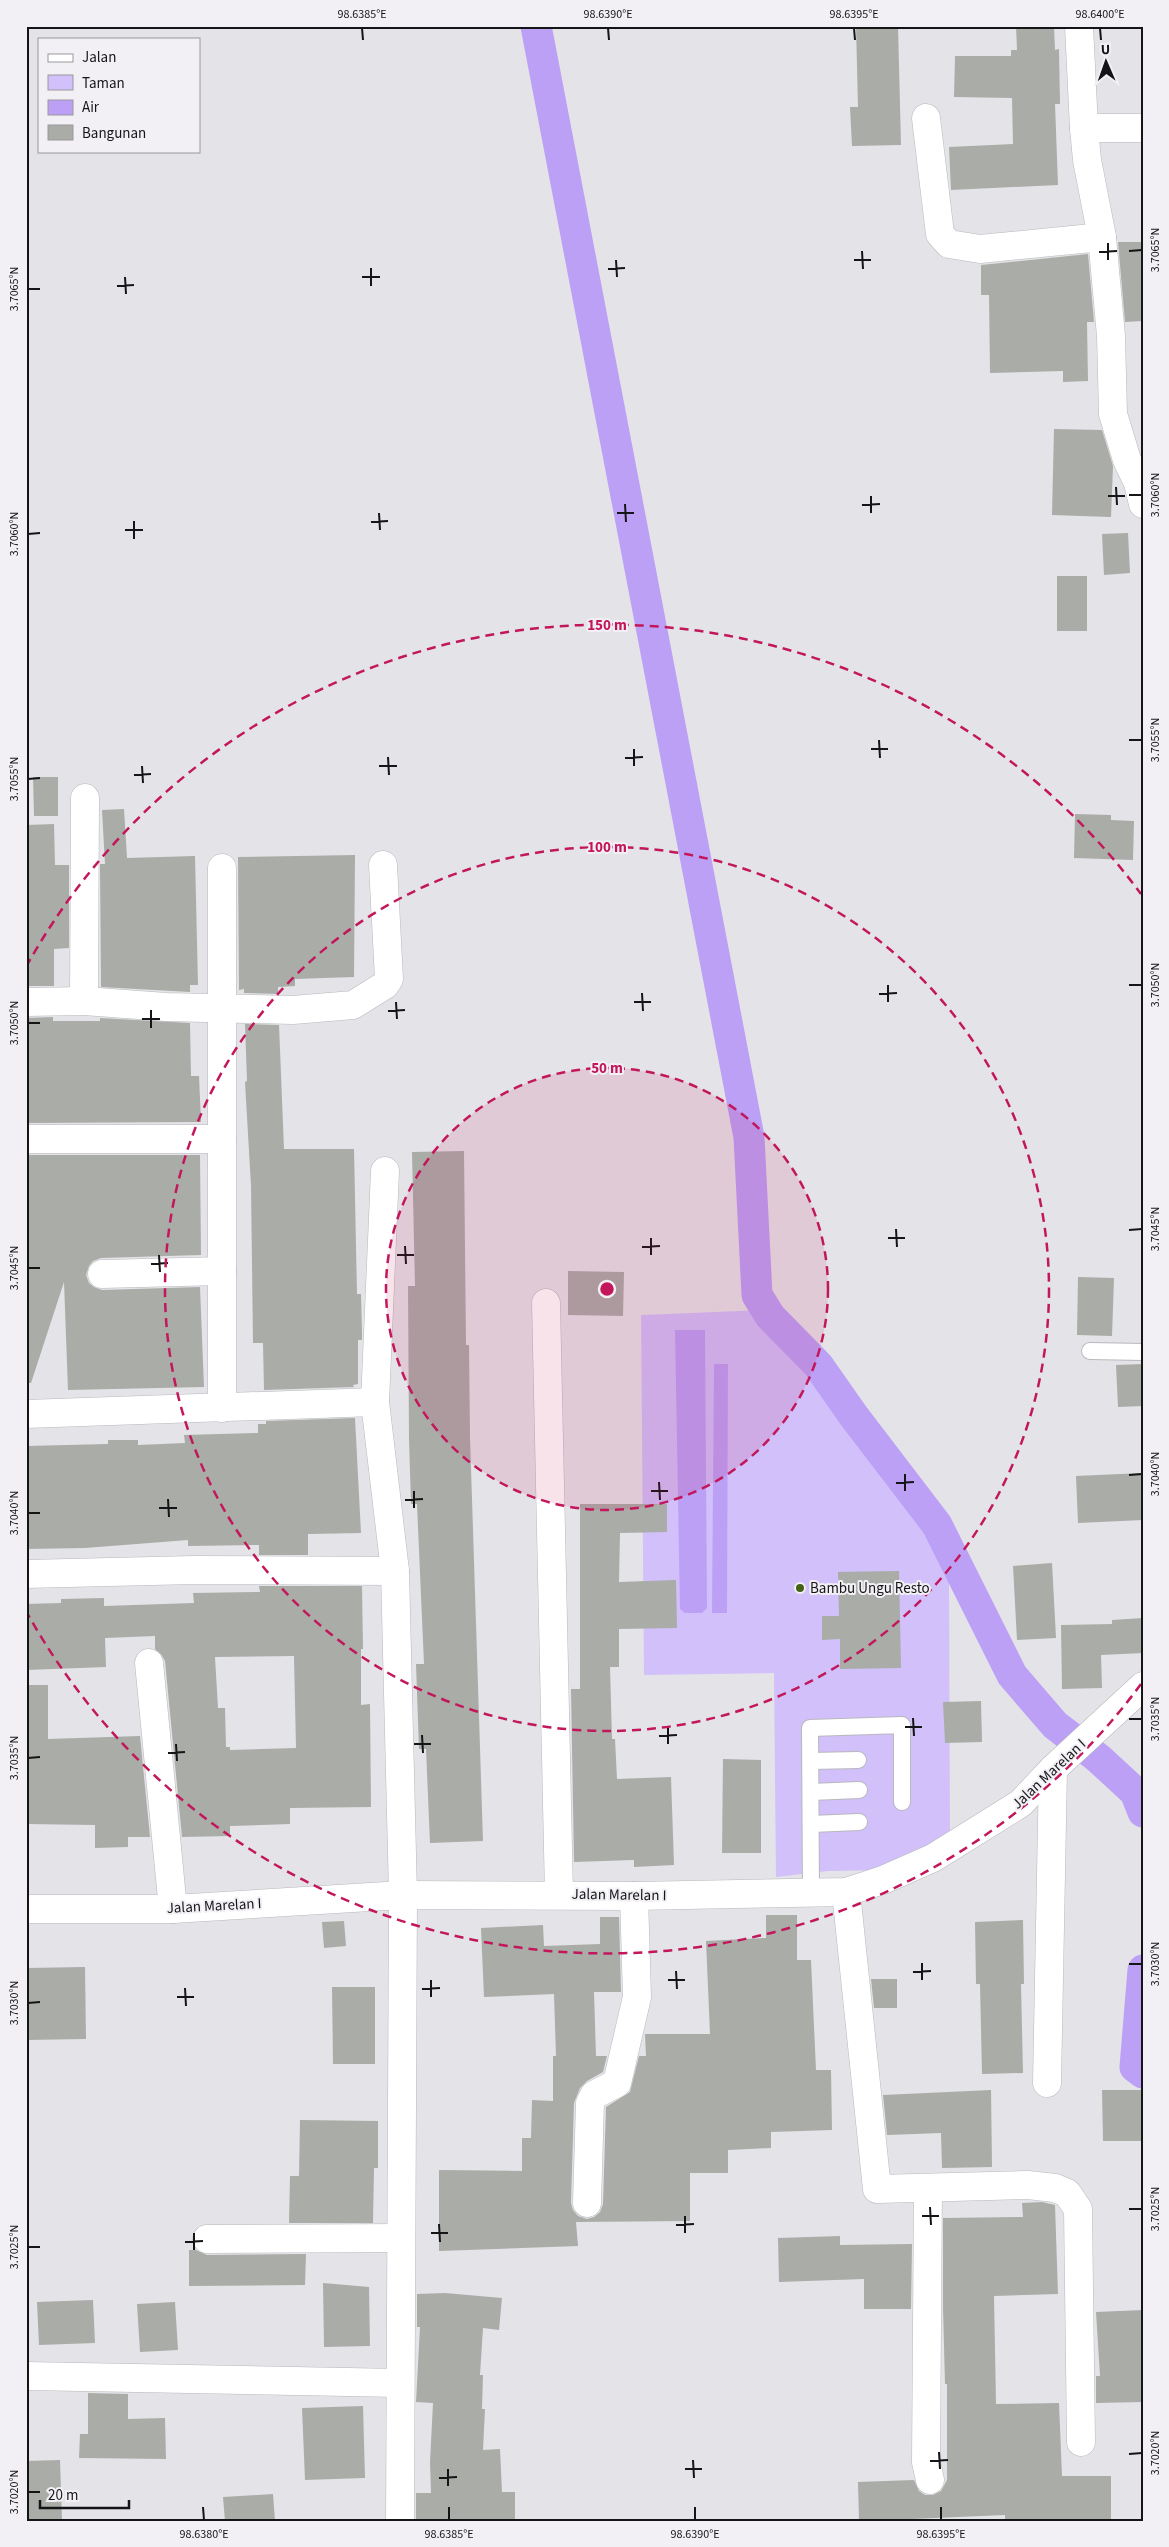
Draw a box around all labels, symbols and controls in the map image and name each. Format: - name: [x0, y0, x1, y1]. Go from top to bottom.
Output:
- text: 98.6385°E: [337, 6, 387, 23]
- text: 98.6390°E: [583, 6, 633, 23]
- text: 98.6395°E: [829, 6, 879, 23]
- text: 98.6400°E: [1075, 6, 1125, 23]
- legend: [38, 38, 200, 152]
- north arrow: [1082, 38, 1132, 88]
- text: U: [1101, 40, 1111, 60]
- text: Jalan: [82, 47, 116, 68]
- text: Taman: [82, 73, 125, 94]
- text: Air: [82, 97, 100, 118]
- text: Bangunan: [82, 123, 146, 144]
- text: 3.7065°N: [1147, 228, 1164, 272]
- text: 3.7065°N: [6, 267, 23, 311]
- text: 3.7060°N: [1147, 473, 1164, 517]
- text: 3.7060°N: [6, 512, 23, 556]
- text: 150 m: [587, 615, 627, 636]
- text: 3.7055°N: [1147, 718, 1164, 762]
- text: 3.7055°N: [6, 757, 23, 801]
- text: 100 m: [587, 837, 627, 858]
- text: 3.7050°N: [1147, 963, 1164, 1007]
- text: 3.7050°N: [6, 1001, 23, 1045]
- text: 50 m: [591, 1058, 623, 1079]
- text: 3.7045°N: [1147, 1207, 1164, 1251]
- text: 3.7045°N: [6, 1246, 23, 1290]
- centre of rings: [598, 1280, 616, 1298]
- text: 3.7040°N: [1147, 1452, 1164, 1496]
- text: 3.7040°N: [6, 1491, 23, 1535]
- place label: Bambu Ungu Resto: [810, 1578, 930, 1599]
- marker: Bambu Ungu Resto: [794, 1582, 806, 1594]
- text: 3.7035°N: [1147, 1697, 1164, 1741]
- street label: Jalan Marelan I: [1007, 1734, 1091, 1814]
- text: 3.7035°N: [6, 1736, 23, 1780]
- street label: Jalan Marelan I: [571, 1884, 667, 1906]
- street label: Jalan Marelan I: [166, 1893, 262, 1919]
- text: 3.7030°N: [1147, 1942, 1164, 1986]
- text: 3.7030°N: [6, 1981, 23, 2025]
- text: 3.7025°N: [1147, 2187, 1164, 2231]
- text: 3.7025°N: [6, 2225, 23, 2269]
- text: 3.7020°N: [1147, 2431, 1164, 2475]
- text: 3.7020°N: [6, 2470, 23, 2514]
- scale bar: [40, 2477, 129, 2509]
- text: 20 m: [48, 2485, 78, 2506]
- text: 98.6380°E: [179, 2526, 229, 2543]
- text: 98.6385°E: [424, 2526, 474, 2543]
- text: 98.6390°E: [670, 2526, 720, 2543]
- text: 98.6395°E: [916, 2526, 966, 2543]

